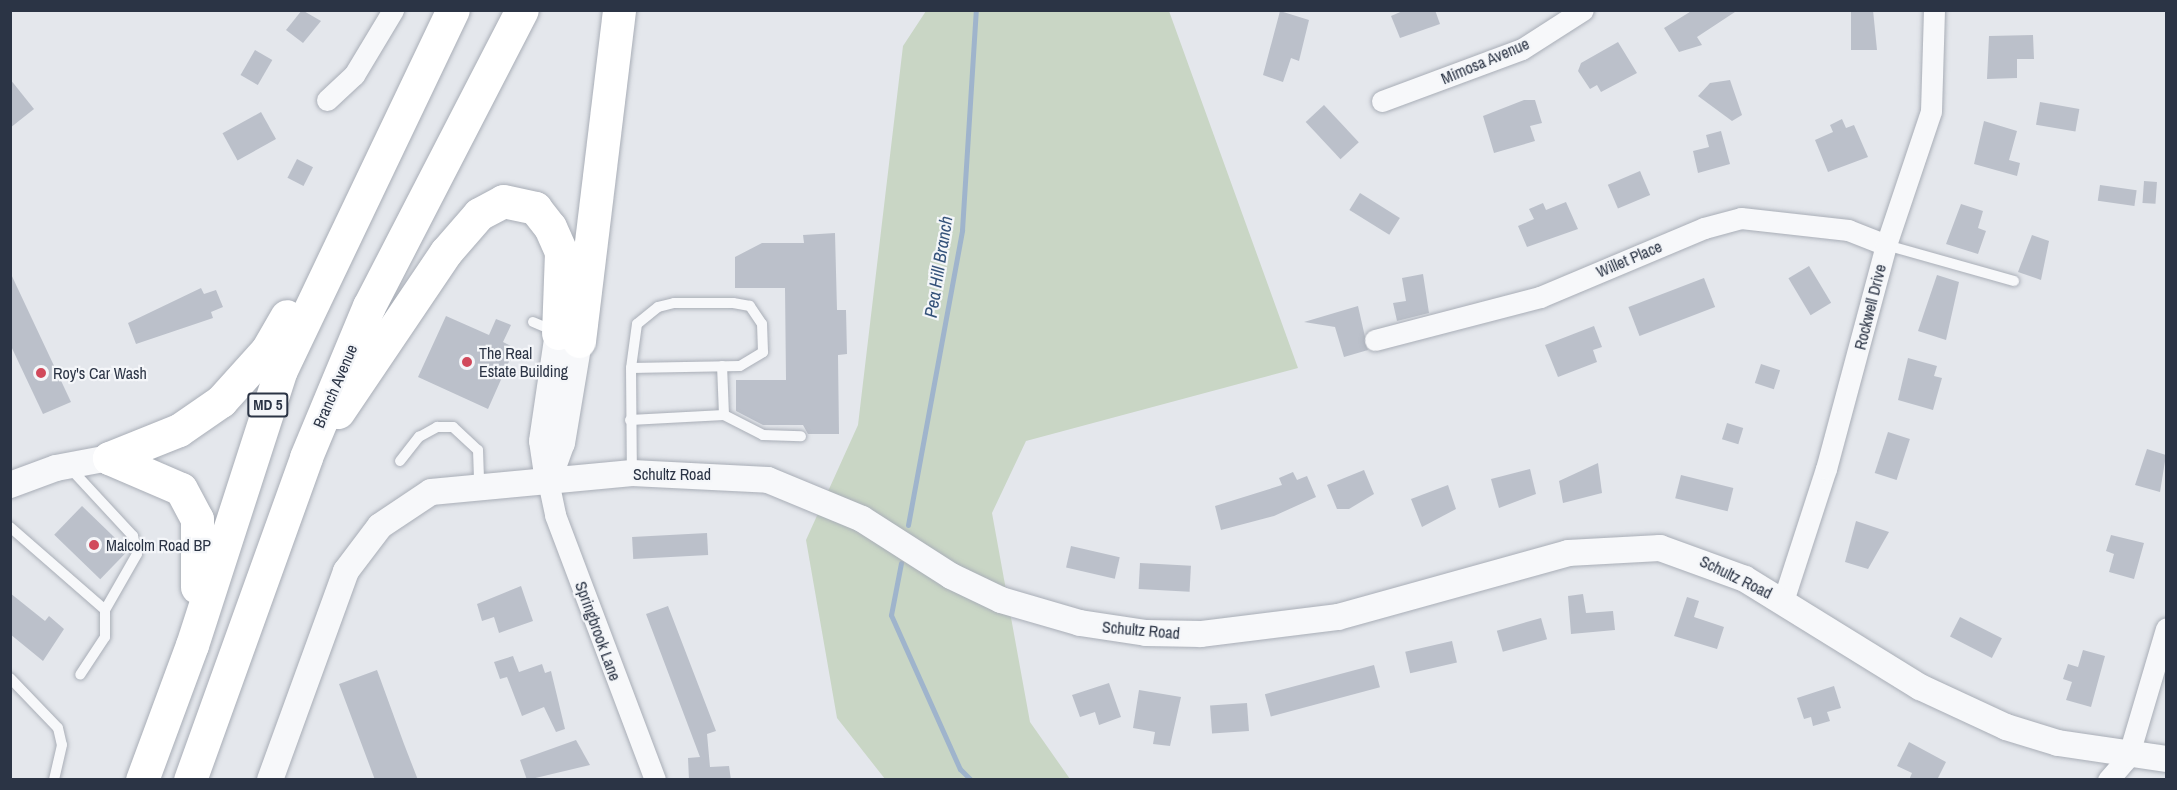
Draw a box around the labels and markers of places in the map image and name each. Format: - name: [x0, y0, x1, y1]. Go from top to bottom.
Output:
- place label: The Real Estate Building: [479, 343, 568, 381]
- marker: The Real Estate Building: [460, 355, 474, 369]
- place label: Roy's Car Wash: [53, 363, 147, 383]
- marker: Roy's Car Wash: [34, 366, 48, 380]
- place label: Malcolm Road BP: [106, 535, 211, 555]
- marker: Malcolm Road BP: [87, 538, 101, 552]

